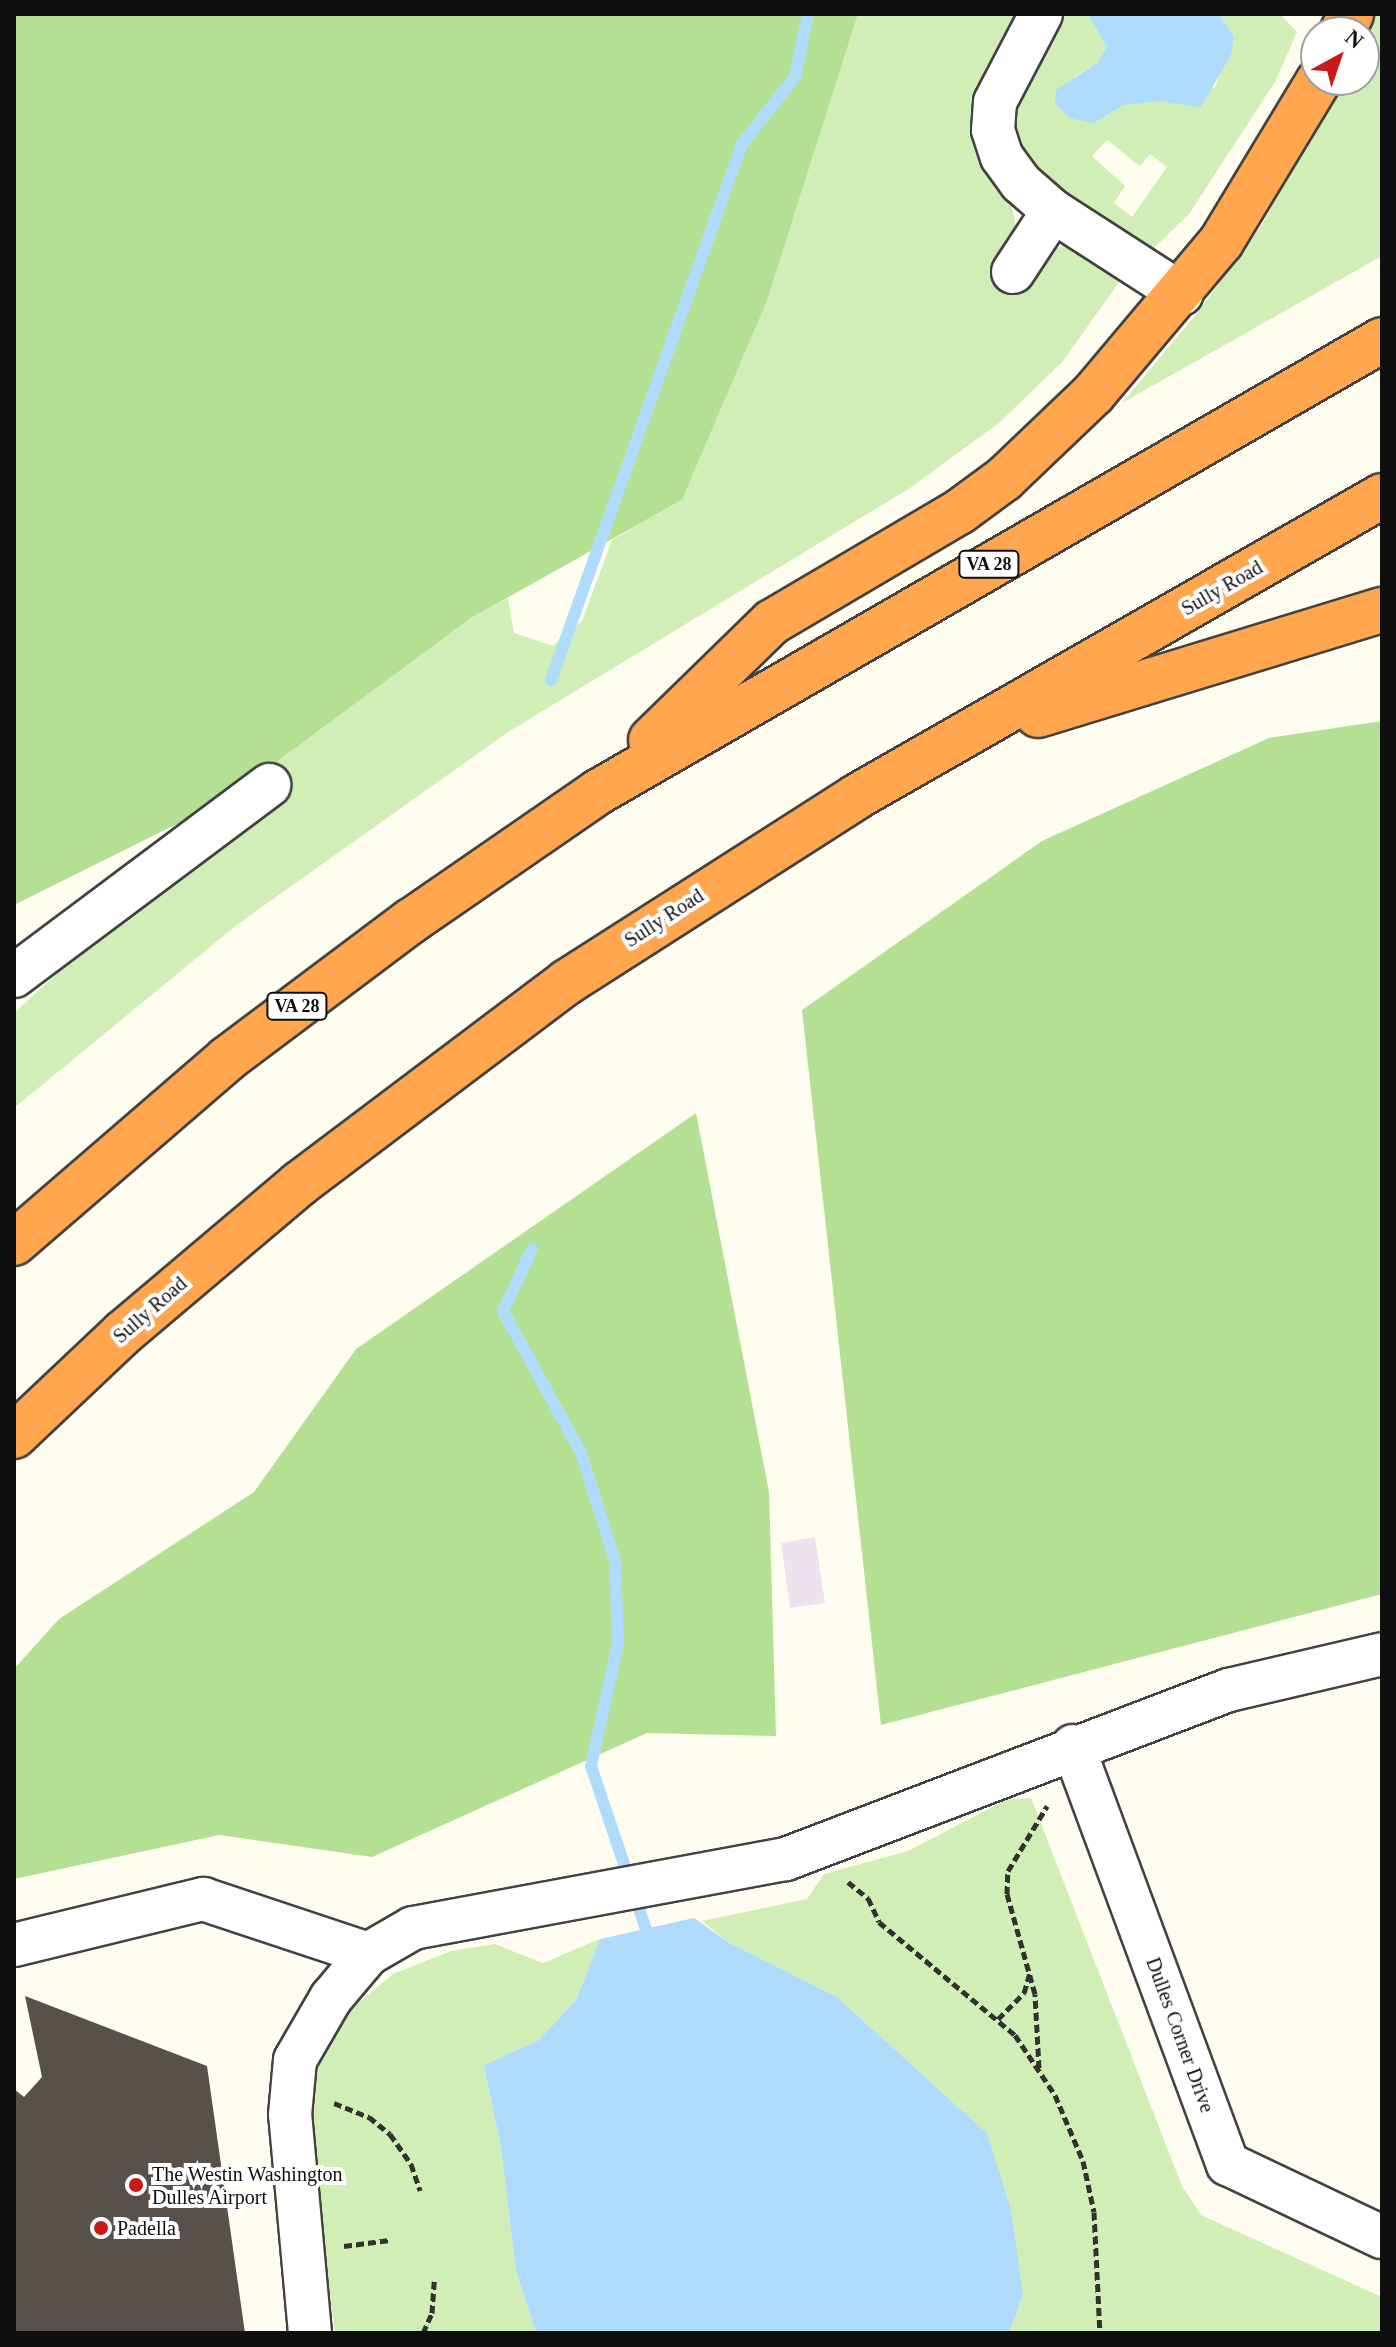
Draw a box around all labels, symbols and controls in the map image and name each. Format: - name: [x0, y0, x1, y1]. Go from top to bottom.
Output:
- north arrow: [1300, 16, 1380, 96]
- text: N: [1340, 24, 1369, 53]
- road number: VA 28: [957, 550, 1021, 578]
- street label: Sully Road: [1177, 555, 1267, 621]
- street label: Sully Road: [620, 884, 708, 952]
- road number: VA 28: [265, 992, 329, 1020]
- street label: Sully Road: [108, 1272, 192, 1348]
- street label: Dulles Corner Drive: [1141, 1954, 1219, 2116]
- place label: The Westin Washington Dulles Airport: [152, 2162, 343, 2209]
- marker: The Westin Washington Dulles Airport: [127, 2176, 145, 2194]
- place label: Padella: [117, 2216, 176, 2240]
- marker: Padella: [92, 2219, 110, 2237]

